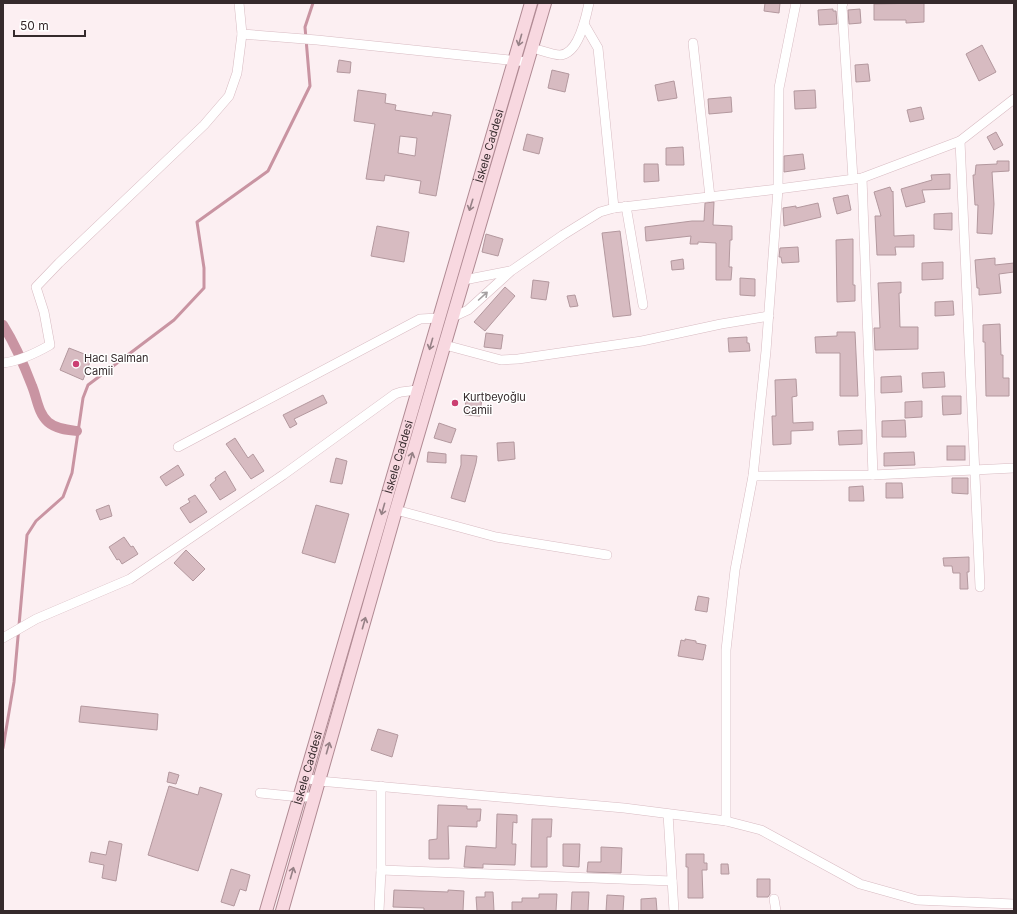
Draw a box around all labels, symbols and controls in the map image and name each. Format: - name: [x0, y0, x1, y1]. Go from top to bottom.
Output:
- scale bar: [14, 12, 85, 38]
- text: 50 m: [20, 18, 49, 33]
- one-way arrow: [516, 34, 523, 47]
- street label: İskele Caddesi: [472, 108, 507, 184]
- one-way arrow: [467, 199, 474, 212]
- one-way arrow: [478, 291, 489, 300]
- one-way arrow: [427, 337, 434, 350]
- place label: Hacı Salman Camii: [84, 351, 149, 378]
- marker: Hacı Salman Camii: [71, 359, 81, 369]
- place label: Kurtbeyoğlu Camii: [463, 390, 526, 417]
- marker: Kurtbeyoğlu Camii: [450, 398, 460, 408]
- street label: İskele Caddesi: [381, 419, 416, 495]
- one-way arrow: [408, 452, 415, 465]
- one-way arrow: [379, 502, 386, 515]
- one-way arrow: [361, 617, 368, 630]
- street label: İskele Caddesi: [290, 730, 325, 806]
- one-way arrow: [325, 742, 332, 755]
- one-way arrow: [289, 867, 297, 880]

